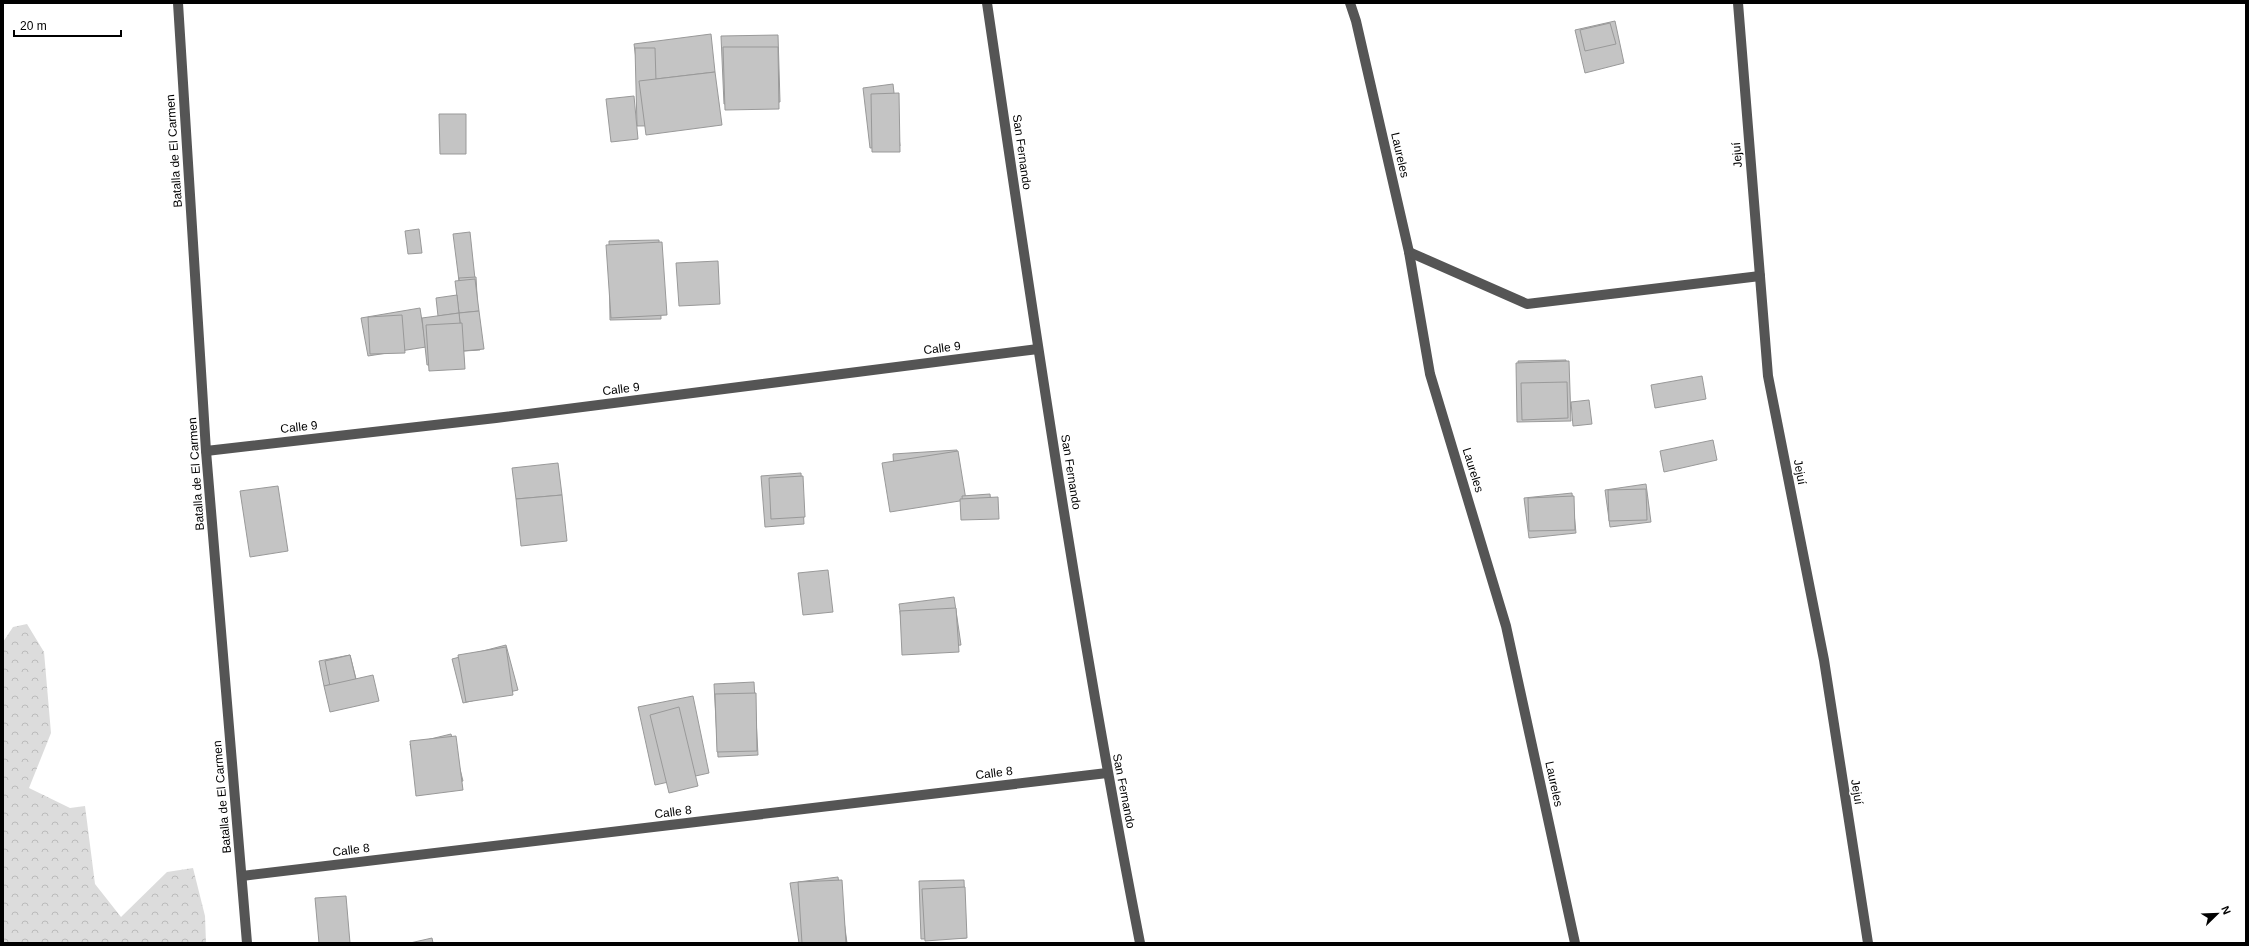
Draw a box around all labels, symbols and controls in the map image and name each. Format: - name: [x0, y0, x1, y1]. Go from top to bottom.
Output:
- scale bar: [14, 12, 121, 38]
- text: 20 m: [20, 19, 47, 33]
- street label: Batalla de El Carmen: [163, 94, 185, 208]
- street label: San Fernando: [1010, 113, 1034, 191]
- street label: Laureles: [1388, 131, 1412, 179]
- street label: Jejuí: [1729, 141, 1745, 168]
- street label: Calle 9: [923, 339, 962, 357]
- street label: Calle 9: [602, 380, 641, 398]
- street label: Batalla de El Carmen: [185, 417, 207, 531]
- street label: Calle 9: [280, 418, 319, 436]
- street label: San Fernando: [1058, 433, 1084, 511]
- street label: Laureles: [1460, 446, 1486, 494]
- street label: Jejuí: [1791, 458, 1809, 486]
- street label: Batalla de El Carmen: [210, 740, 234, 854]
- street label: San Fernando: [1110, 752, 1138, 830]
- street label: Laureles: [1542, 760, 1566, 808]
- street label: Calle 8: [975, 764, 1014, 782]
- street label: Jejuí: [1848, 778, 1866, 806]
- street label: Calle 8: [654, 803, 693, 821]
- street label: Calle 8: [332, 841, 371, 859]
- north arrow: [2197, 894, 2237, 934]
- text: N: [2219, 904, 2233, 916]

